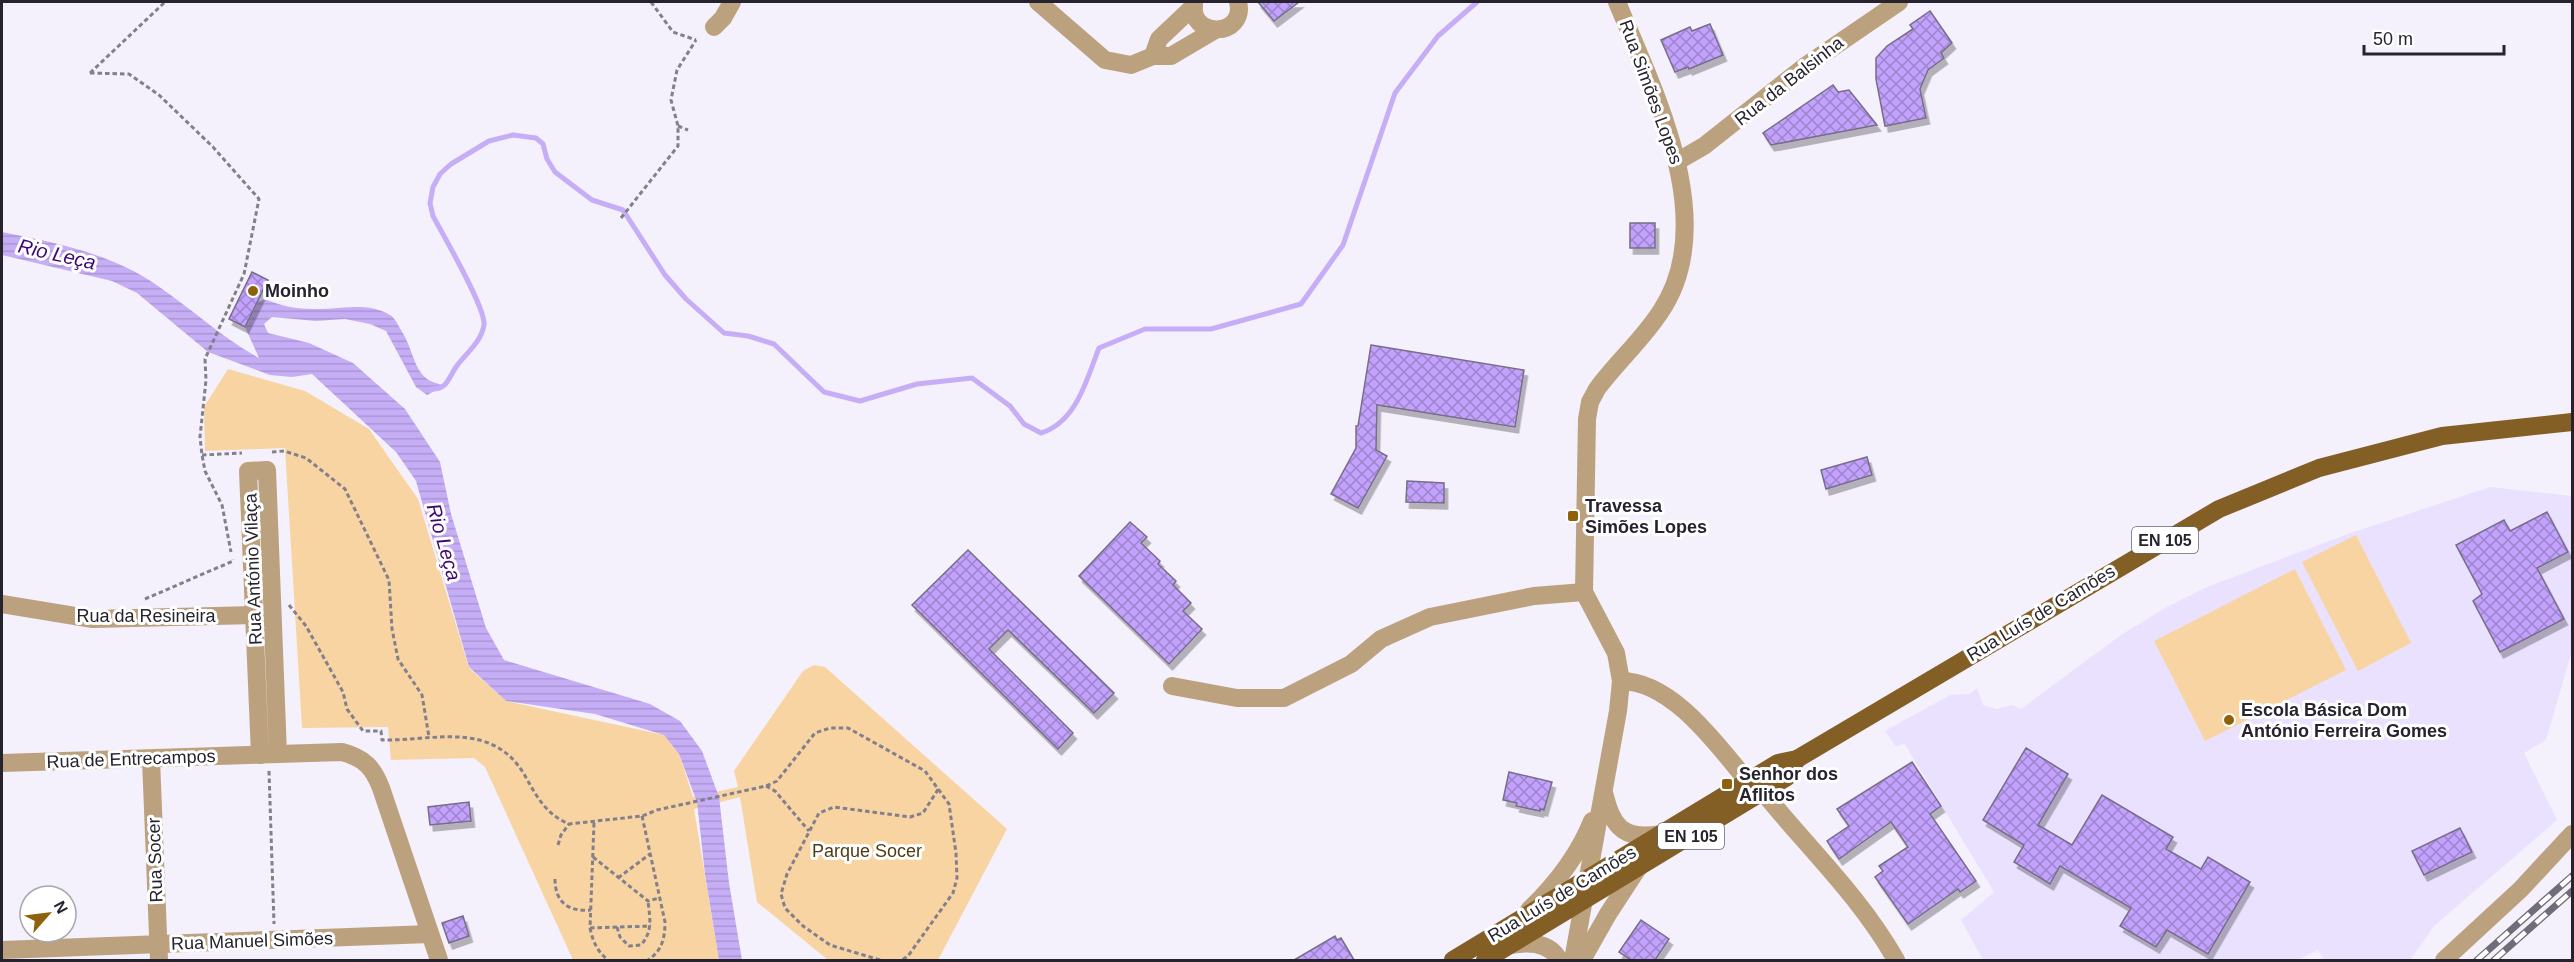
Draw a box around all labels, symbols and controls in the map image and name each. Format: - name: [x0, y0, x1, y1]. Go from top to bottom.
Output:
- street label: Rua Simões Lopes: [1616, 17, 1686, 167]
- scale bar: [2364, 18, 2504, 56]
- text: 50 m: [2373, 29, 2413, 49]
- street label: Rua da Balsinha: [1731, 32, 1848, 130]
- water label: Rio Leça: [16, 234, 98, 274]
- place label: Moinho: [265, 281, 329, 301]
- marker: Moinho: [246, 284, 260, 298]
- street label: Rua António Vilaça: [240, 492, 266, 645]
- place label: Travessa Simões Lopes: [1585, 496, 1707, 537]
- water label: Rio Leça: [423, 501, 465, 583]
- marker: Travessa Simões Lopes: [1566, 509, 1580, 523]
- road number: EN 105: [2132, 527, 2198, 553]
- street label: Rua Luís de Camões: [1963, 561, 2119, 665]
- street label: Rua da Resineira: [76, 606, 217, 626]
- place label: Escola Básica Dom António Ferreira Gomes: [2241, 700, 2447, 741]
- marker: Escola Básica Dom António Ferreira Gomes: [2222, 713, 2236, 727]
- street label: Rua de Entrecampos: [46, 746, 216, 772]
- place label: Senhor dos Aflitos: [1739, 764, 1838, 805]
- marker: Senhor dos Aflitos: [1720, 777, 1734, 791]
- street label: Rua Socer: [144, 817, 166, 903]
- road number: EN 105: [1658, 823, 1724, 849]
- park label: Parque Socer: [812, 841, 922, 861]
- street label: Rua Luís de Camões: [1484, 842, 1640, 946]
- north arrow: [18, 884, 78, 944]
- text: N: [51, 898, 71, 916]
- street label: Rua Manuel Simões: [171, 928, 333, 954]

